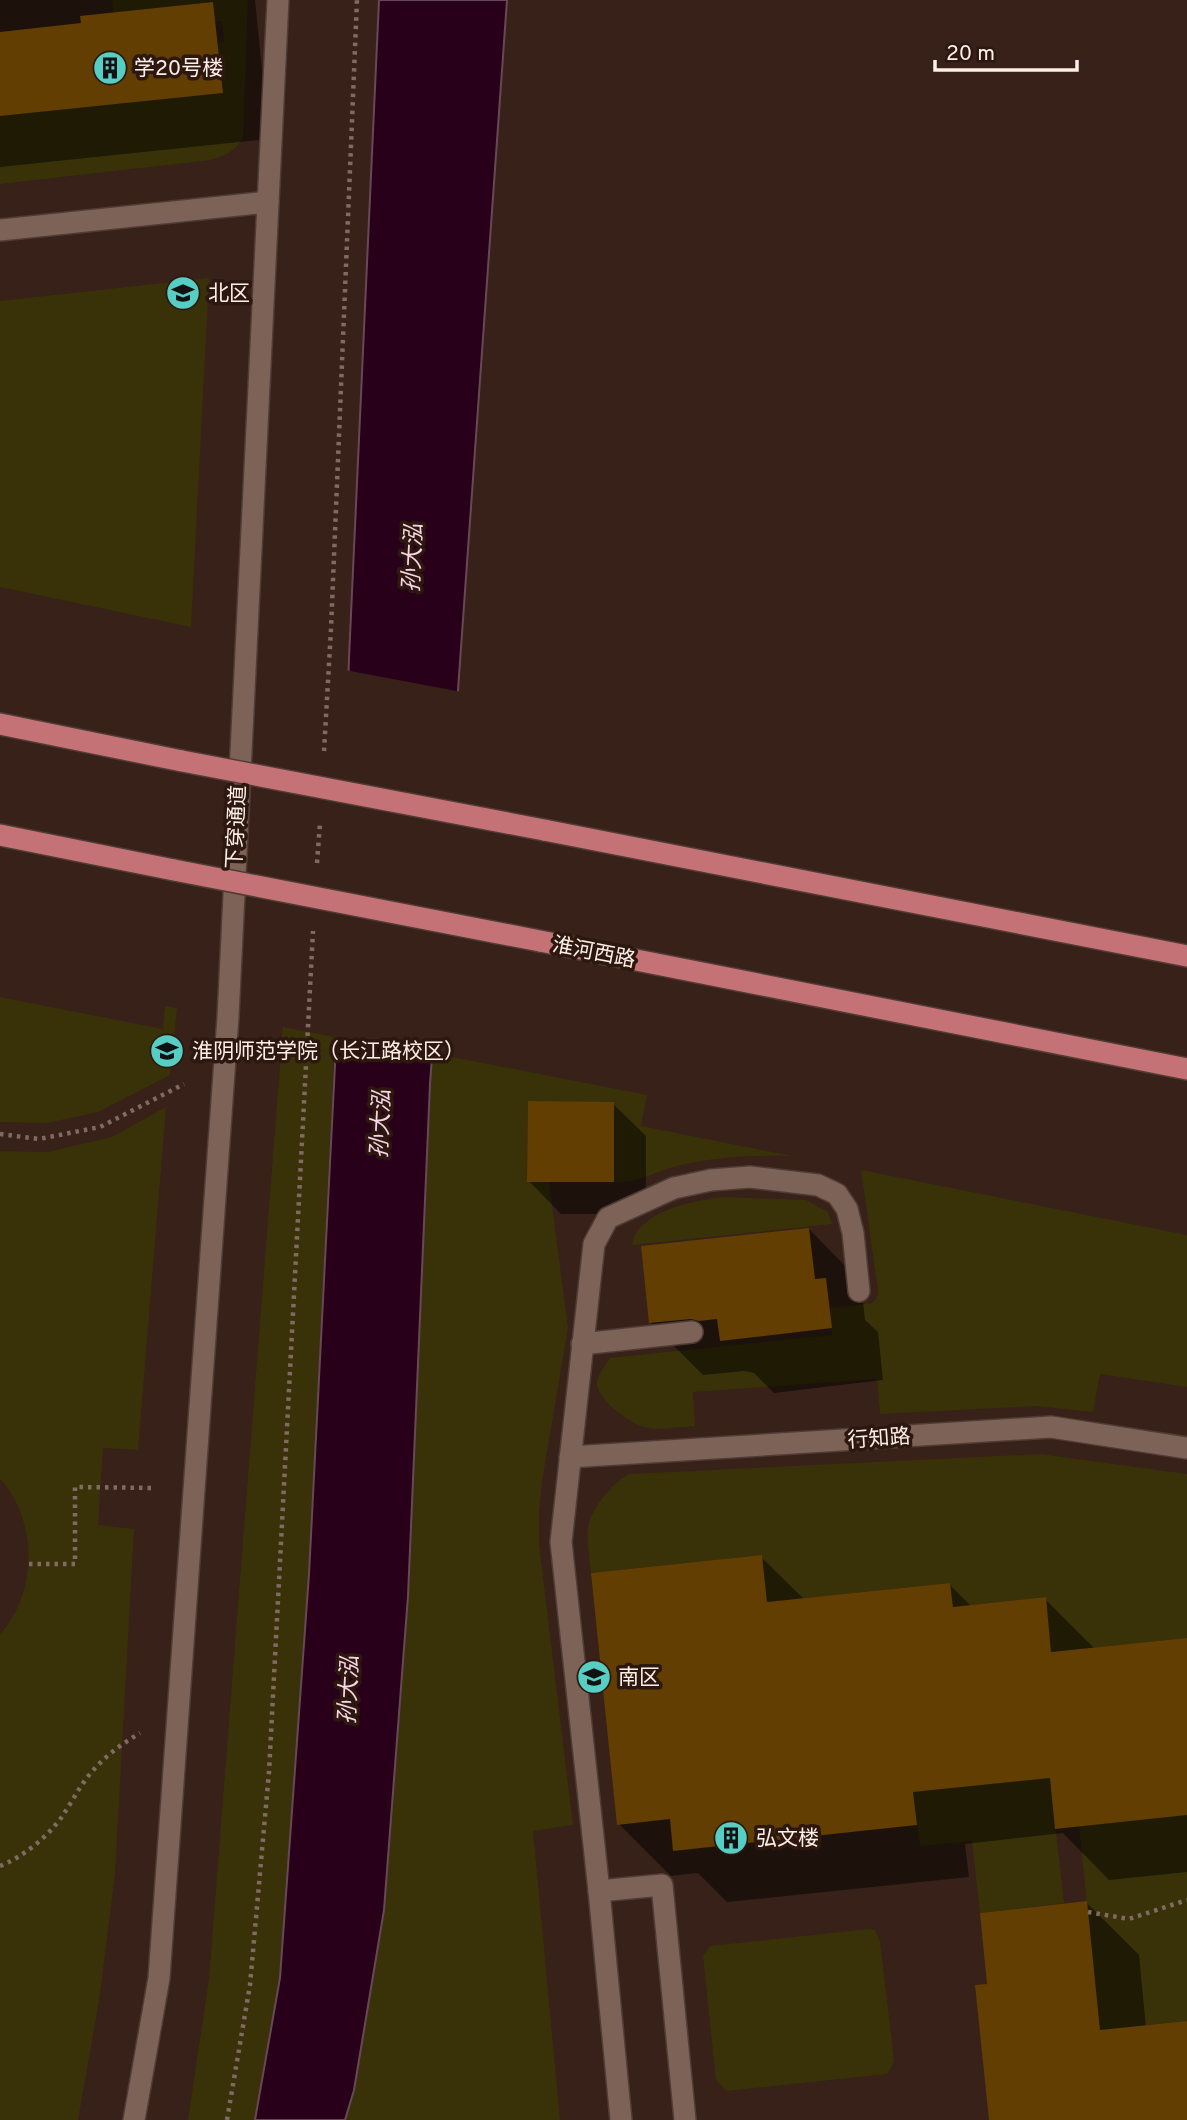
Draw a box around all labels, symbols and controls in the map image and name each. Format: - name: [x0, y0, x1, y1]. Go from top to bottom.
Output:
- scale bar: [935, 28, 1077, 72]
- text: 20 m: [946, 41, 995, 68]
- building icon: 学20号楼: [91, 49, 129, 87]
- place label: 学20号楼: [134, 56, 223, 83]
- school or university icon: 北区: [164, 274, 202, 312]
- place label: 北区: [208, 281, 250, 308]
- water label: 孙大泓: [398, 523, 431, 593]
- street label: 下穿通道: [222, 784, 253, 870]
- street label: 淮河西路: [550, 932, 638, 975]
- school or university icon: 淮阴师范学院（长江路校区）: [148, 1032, 186, 1070]
- place label: 淮阴师范学院（长江路校区）: [192, 1039, 465, 1066]
- water label: 孙大泓: [366, 1089, 399, 1159]
- street label: 行知路: [847, 1424, 911, 1455]
- water label: 孙大泓: [334, 1655, 367, 1725]
- school or university icon: 南区: [575, 1658, 613, 1696]
- place label: 南区: [618, 1665, 660, 1692]
- building icon: 弘文楼: [712, 1819, 750, 1857]
- place label: 弘文楼: [756, 1826, 819, 1853]

